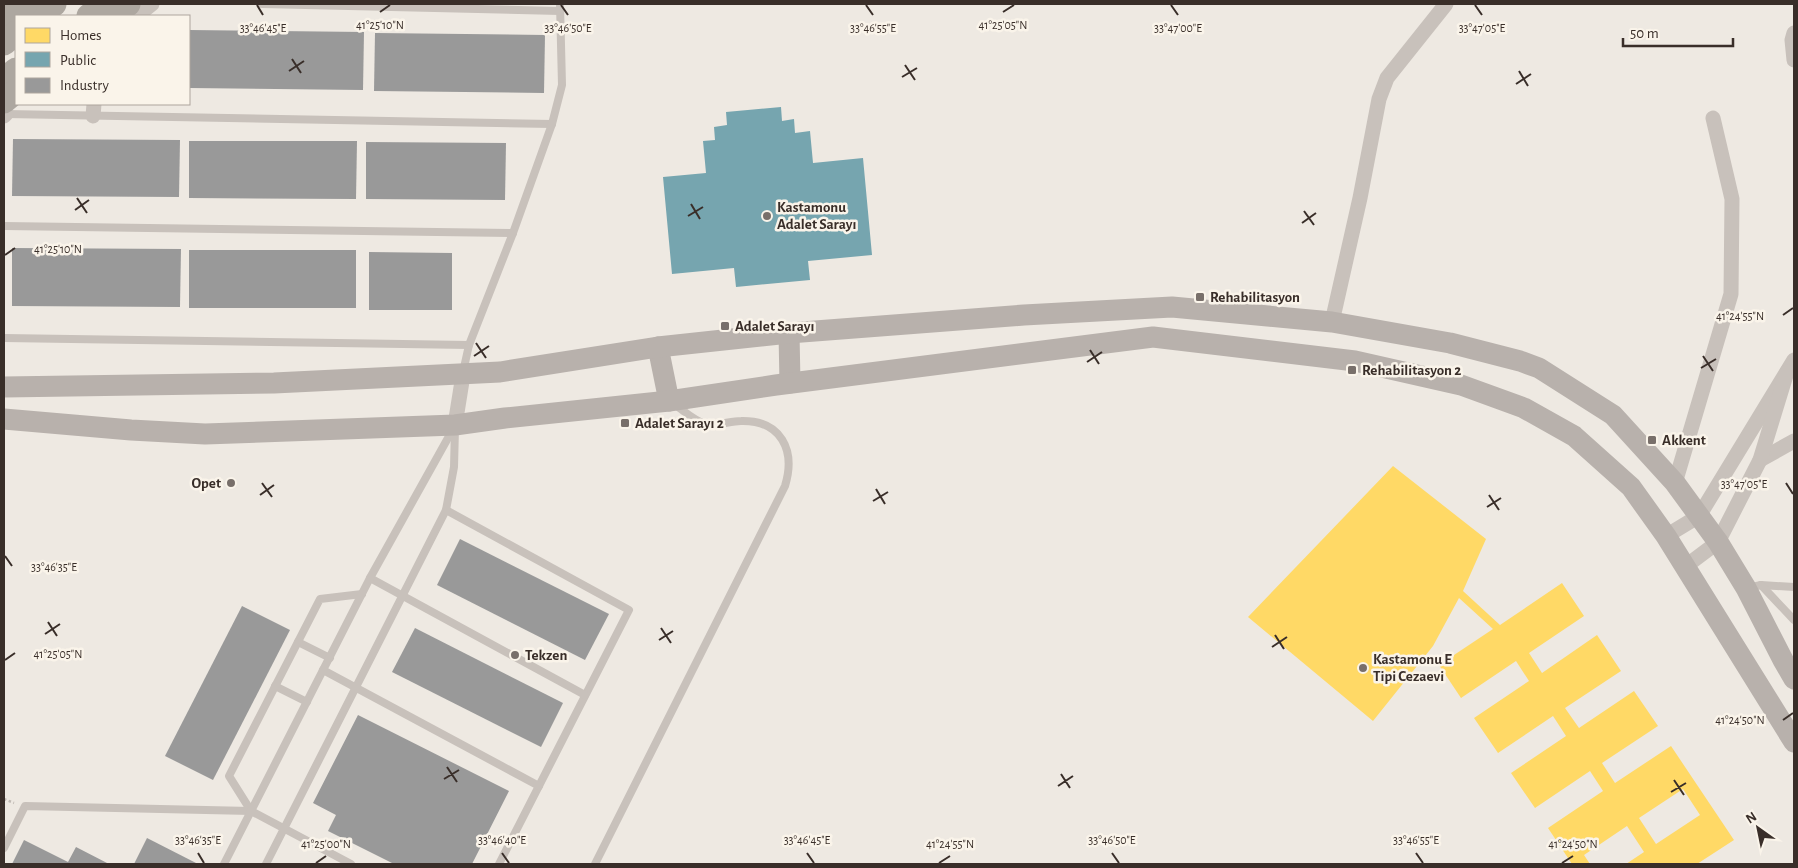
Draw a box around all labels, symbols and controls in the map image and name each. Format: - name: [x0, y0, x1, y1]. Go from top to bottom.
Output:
- legend: [15, 15, 190, 105]
- scale bar: [1623, 15, 1733, 47]
- text: 41°25'10"N: [356, 19, 404, 31]
- text: 41°25'05"N: [979, 19, 1027, 31]
- text: 33°46'45"E: [240, 22, 287, 34]
- text: 33°46'50"E: [544, 22, 592, 34]
- text: 33°46'55"E: [850, 22, 896, 34]
- text: 33°47'00"E: [1154, 22, 1202, 34]
- text: 33°47'05"E: [1459, 22, 1506, 34]
- text: 50 m: [1630, 26, 1659, 41]
- text: Homes: [60, 28, 102, 43]
- text: Public: [60, 53, 96, 68]
- text: Industry: [60, 78, 109, 93]
- place label: Kastamonu Adalet Sarayı: [777, 200, 856, 232]
- marker: Kastamonu Adalet Sarayı: [761, 210, 773, 222]
- text: 41°25'10"N: [34, 243, 82, 255]
- place label: Rehabilitasyon: [1210, 290, 1300, 305]
- marker: Rehabilitasyon: [1194, 291, 1206, 303]
- text: 41°24'55"N: [1716, 310, 1764, 322]
- place label: Adalet Sarayı: [735, 319, 814, 334]
- marker: Adalet Sarayı: [719, 320, 731, 332]
- place label: Rehabilitasyon 2: [1362, 363, 1461, 378]
- marker: Rehabilitasyon 2: [1346, 364, 1358, 376]
- place label: Adalet Sarayı 2: [635, 416, 724, 431]
- marker: Adalet Sarayı 2: [619, 417, 631, 429]
- place label: Akkent: [1662, 433, 1706, 448]
- marker: Akkent: [1646, 434, 1658, 446]
- place label: Opet: [191, 476, 221, 491]
- marker: Opet: [225, 477, 237, 489]
- text: 33°47'05"E: [1721, 478, 1768, 490]
- text: 33°46'35"E: [31, 561, 77, 573]
- text: 41°25'05"N: [34, 648, 82, 660]
- place label: Tekzen: [525, 648, 567, 663]
- marker: Tekzen: [509, 649, 521, 661]
- place label: Kastamonu E Tipi Cezaevi: [1373, 652, 1452, 684]
- marker: Kastamonu E Tipi Cezaevi: [1357, 662, 1369, 674]
- text: 41°24'50"N: [1715, 714, 1765, 726]
- north arrow: [1733, 803, 1783, 853]
- text: N: [1744, 809, 1759, 826]
- text: 33°46'35"E: [175, 834, 221, 846]
- text: 33°46'40"E: [478, 834, 526, 846]
- text: 33°46'45"E: [784, 834, 831, 846]
- text: 33°46'50"E: [1088, 834, 1136, 846]
- text: 33°46'55"E: [1393, 834, 1439, 846]
- text: 41°25'00"N: [301, 838, 351, 850]
- text: 41°24'55"N: [926, 838, 974, 850]
- text: 41°24'50"N: [1548, 838, 1598, 850]

